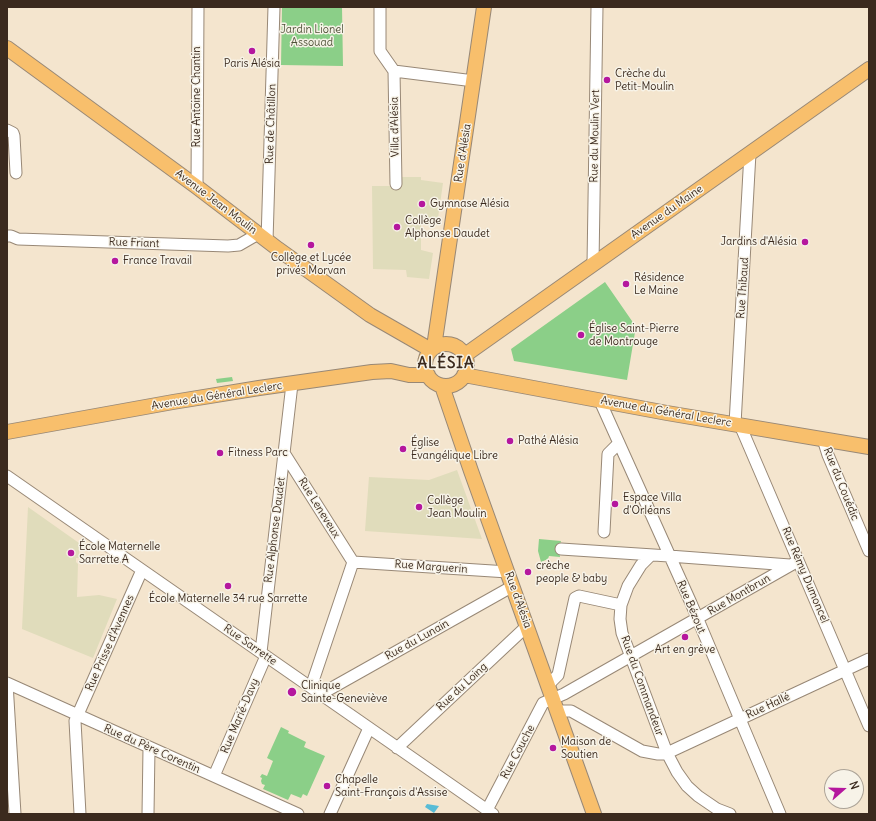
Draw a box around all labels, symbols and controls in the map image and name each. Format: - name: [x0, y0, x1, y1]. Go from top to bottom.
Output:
- park label: Jardin Lionel Assouad: [280, 23, 344, 49]
- street label: Rue Antoine Chantin: [190, 46, 204, 148]
- marker: Paris Alésia: [247, 46, 257, 56]
- place label: Paris Alésia: [224, 57, 280, 71]
- place label: Crèche du Petit-Moulin: [615, 67, 674, 93]
- marker: Crèche du Petit-Moulin: [602, 75, 612, 85]
- street label: Rue de Châtillon: [263, 84, 279, 164]
- street label: Rue du Moulin Vert: [588, 89, 602, 183]
- street label: Villa d'Alésia: [388, 97, 402, 157]
- street label: Rue d'Alésia: [452, 123, 474, 183]
- street label: Avenue Jean Moulin: [172, 167, 260, 237]
- street label: Avenue du Maine: [628, 182, 706, 242]
- place label: Gymnase Alésia: [430, 197, 509, 211]
- marker: Gymnase Alésia: [417, 199, 427, 209]
- place label: Collège Alphonse Daudet: [405, 214, 490, 240]
- marker: Collège Alphonse Daudet: [392, 222, 402, 232]
- place label: Jardins d'Alésia: [720, 235, 797, 249]
- street label: Rue Friant: [108, 236, 160, 250]
- marker: Jardins d'Alésia: [800, 237, 810, 247]
- marker: Collège et Lycée privés Morvan: [306, 240, 316, 250]
- place label: Collège et Lycée privés Morvan: [271, 251, 351, 277]
- place label: France Travail: [123, 254, 192, 268]
- marker: France Travail: [110, 256, 120, 266]
- street label: Rue Thibaud: [734, 257, 752, 319]
- place label: Résidence Le Maine: [634, 271, 684, 297]
- marker: Résidence Le Maine: [621, 279, 631, 289]
- place label: Église Saint-Pierre de Montrouge: [589, 322, 679, 348]
- marker: Église Saint-Pierre de Montrouge: [576, 330, 586, 340]
- district label: ALÉSIA: [417, 355, 475, 373]
- street label: Avenue du Général Leclerc: [151, 379, 283, 413]
- street label: Avenue du Général Leclerc: [600, 394, 732, 430]
- place label: Pathé Alésia: [518, 434, 578, 448]
- place label: Église Évangélique Libre: [411, 436, 498, 462]
- marker: Pathé Alésia: [505, 436, 515, 446]
- marker: Église Évangélique Libre: [398, 444, 408, 454]
- place label: Fitness Parc: [228, 446, 288, 460]
- street label: Rue du Couédic: [820, 446, 862, 522]
- marker: Fitness Parc: [215, 448, 225, 458]
- street label: Rue Leneveux: [295, 475, 343, 541]
- street label: Rue Alphonse Daudet: [262, 476, 288, 584]
- place label: Espace Villa d'Orléans: [623, 491, 681, 517]
- place label: Collège Jean Moulin: [427, 494, 487, 520]
- marker: Espace Villa d'Orléans: [610, 499, 620, 509]
- marker: Collège Jean Moulin: [414, 502, 424, 512]
- street label: Rue Rémy Dumoncel: [779, 525, 831, 625]
- place label: École Maternelle Sarrette A: [79, 540, 160, 566]
- marker: École Maternelle Sarrette A: [66, 548, 76, 558]
- street label: Rue Marguerin: [394, 558, 468, 576]
- place label: crèche people & baby: [536, 559, 607, 585]
- marker: crèche people & baby: [523, 567, 533, 577]
- street label: Rue d'Alésia: [502, 570, 534, 630]
- street label: Rue Montbrun: [705, 572, 773, 618]
- street label: Rue Bézout: [674, 578, 708, 636]
- marker: École Maternelle 34 rue Sarrette: [223, 581, 233, 591]
- place label: École Maternelle 34 rue Sarrette: [149, 592, 307, 606]
- street label: Rue Prisse d'Avennes: [83, 593, 137, 693]
- street label: Rue du Lunain: [383, 617, 451, 663]
- street label: Rue Sarrette: [221, 622, 279, 668]
- marker: Art en grève: [680, 632, 690, 642]
- street label: Rue du Commandeur: [618, 634, 666, 738]
- place label: Art en grève: [655, 643, 715, 657]
- street label: Rue du Loing: [434, 660, 490, 714]
- street label: Rue Marié-Davy: [218, 676, 262, 756]
- place label: Clinique Sainte-Geneviève: [301, 679, 388, 705]
- marker: Clinique Sainte-Geneviève: [286, 686, 298, 698]
- street label: Rue Hallé: [744, 690, 792, 722]
- street label: Rue du Père Corentin: [102, 722, 202, 776]
- street label: Rue Couche: [498, 723, 538, 781]
- place label: Maison de Soutien: [561, 735, 611, 761]
- marker: Maison de Soutien: [548, 743, 558, 753]
- north arrow: [824, 769, 864, 809]
- place label: Chapelle Saint-François d'Assise: [335, 773, 447, 799]
- text: N: [846, 779, 862, 791]
- marker: Chapelle Saint-François d'Assise: [322, 781, 332, 791]

